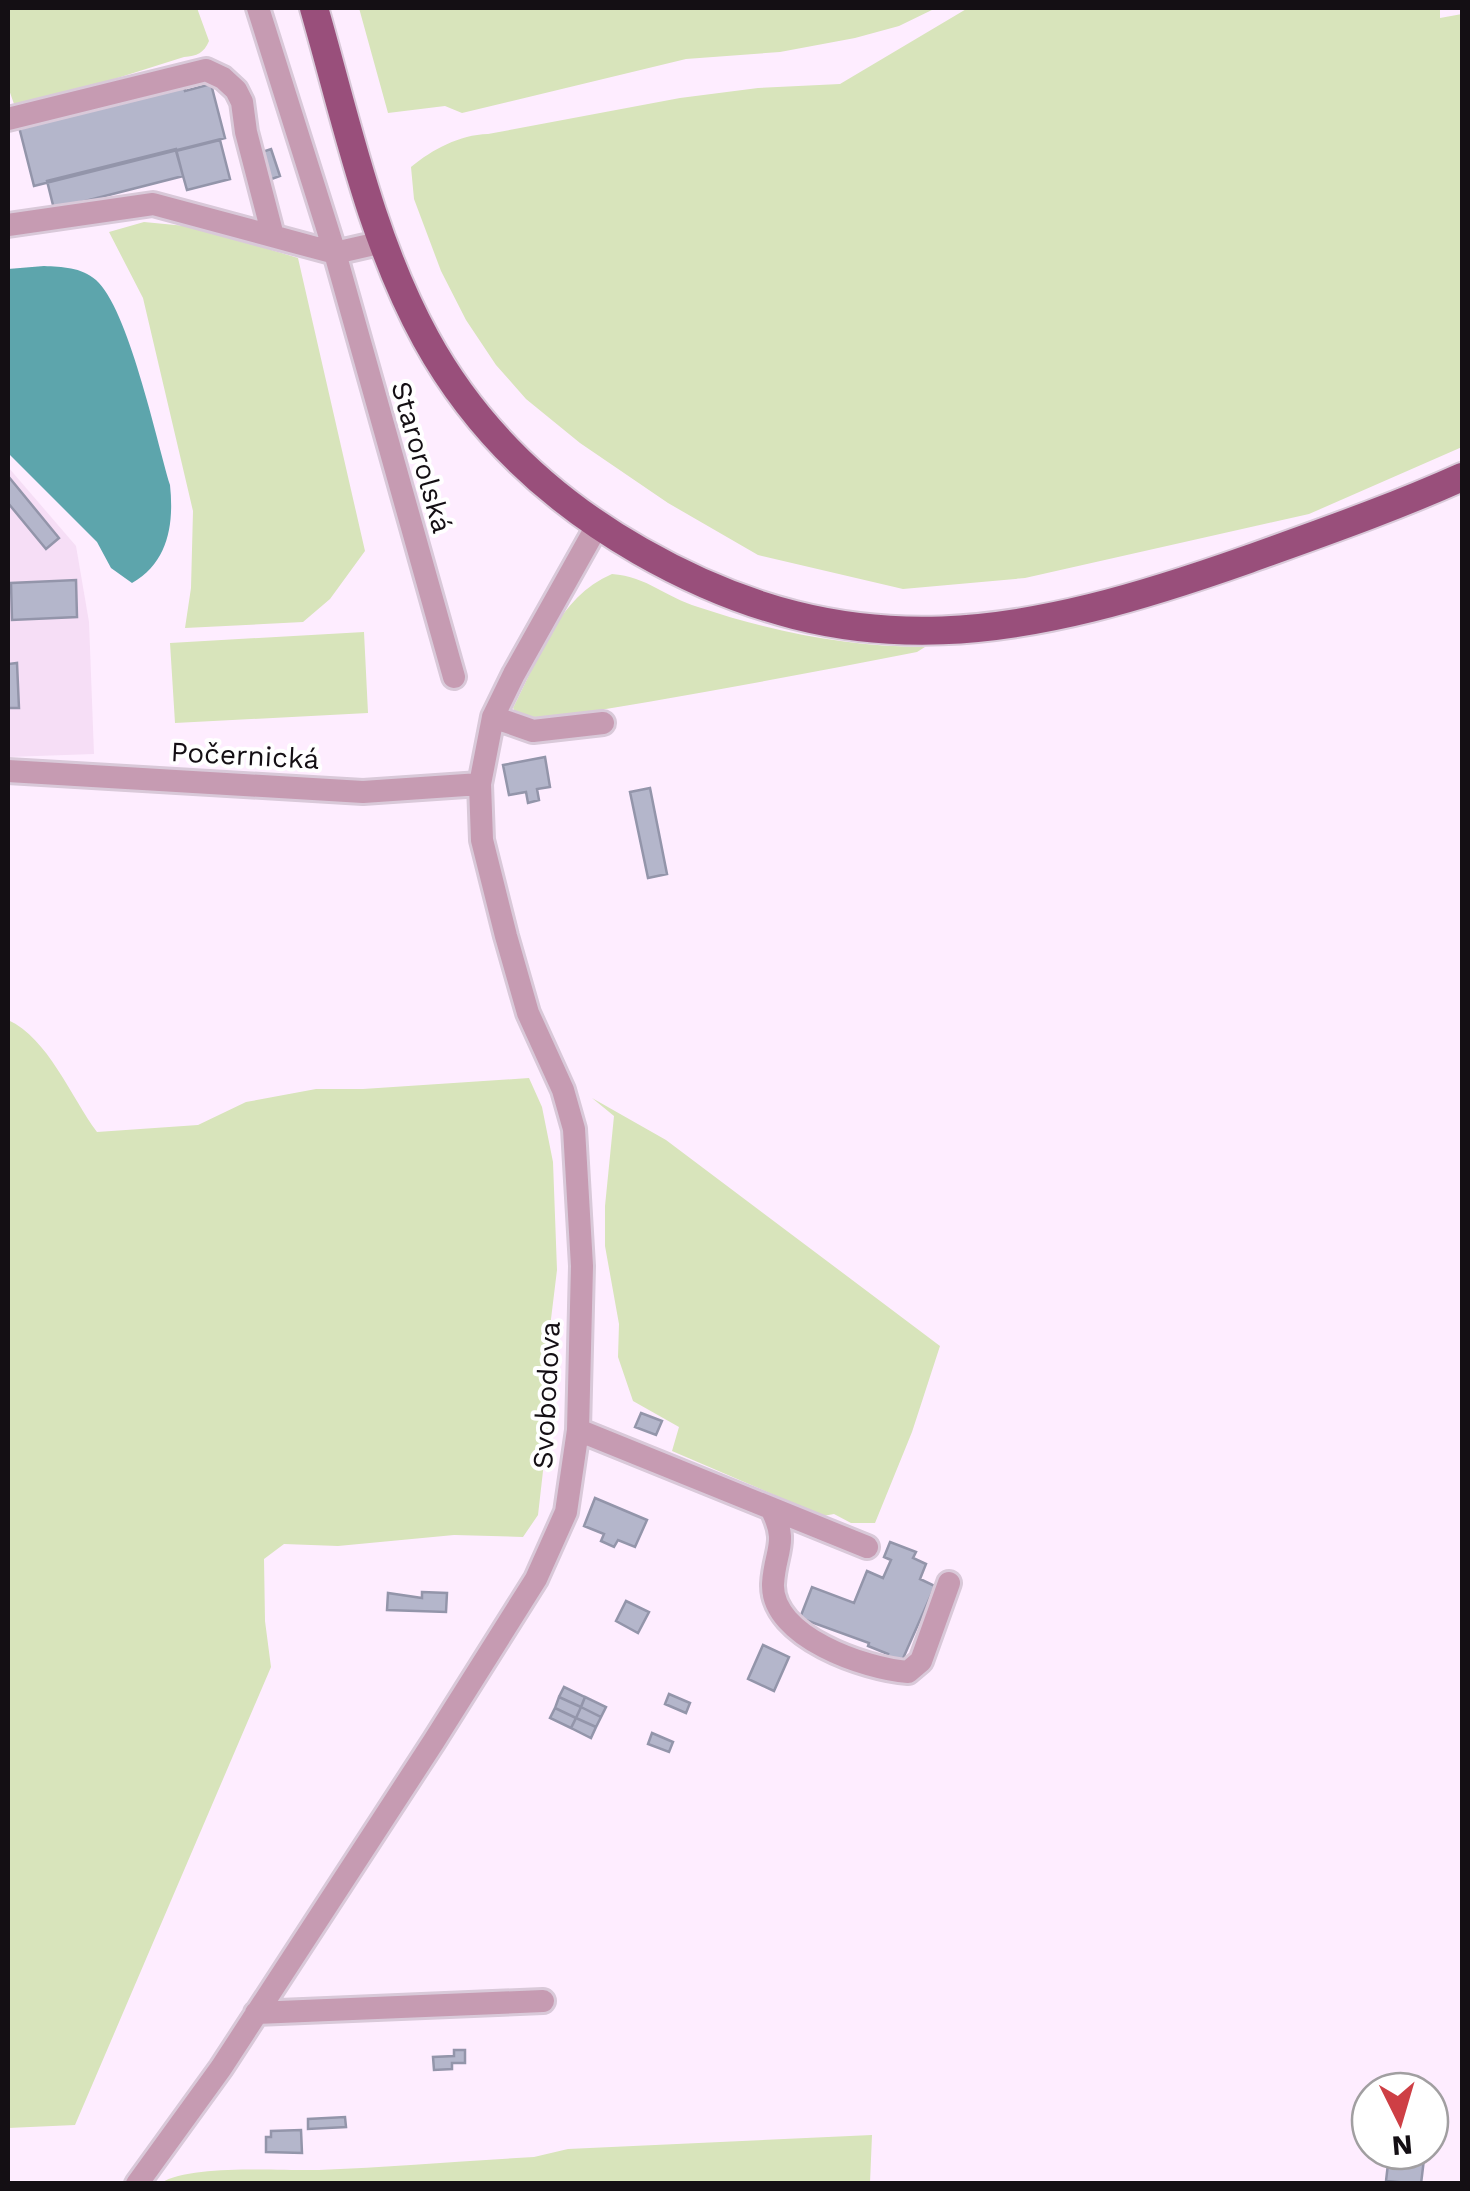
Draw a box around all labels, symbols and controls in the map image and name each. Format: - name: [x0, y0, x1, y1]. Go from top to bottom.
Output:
- street label: Starorolská: [384, 378, 459, 537]
- street label: Počernická: [170, 735, 320, 776]
- street label: Svobodova: [526, 1320, 567, 1470]
- north arrow: [1350, 2071, 1450, 2171]
- text: N: [1390, 2128, 1414, 2163]

